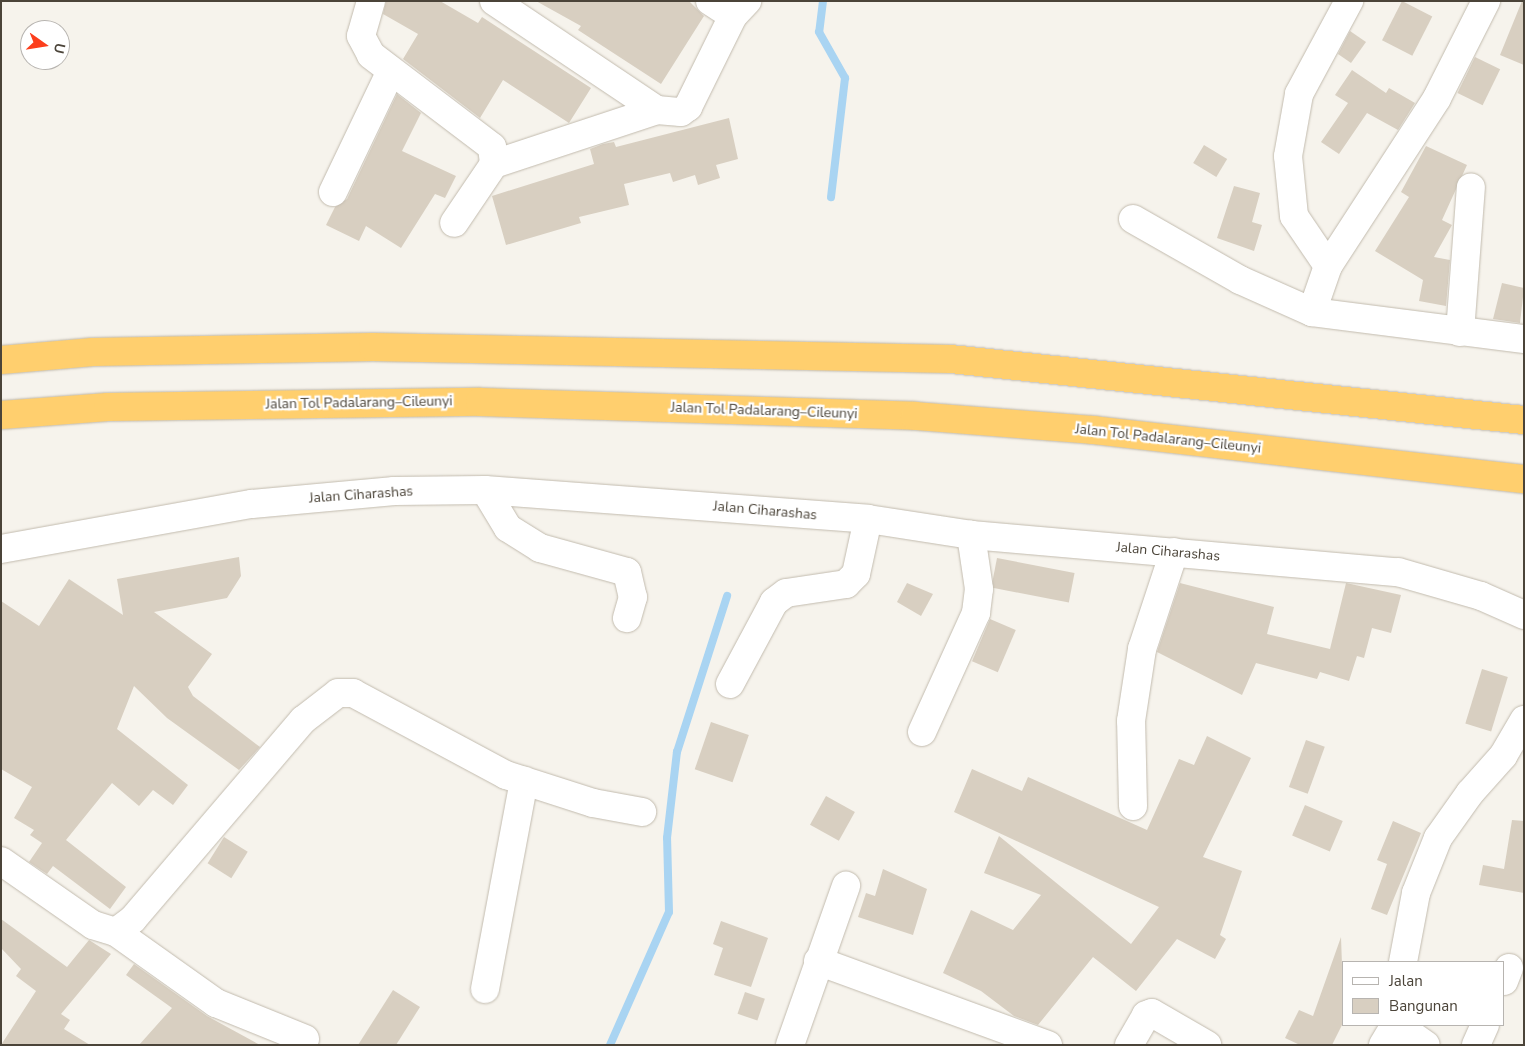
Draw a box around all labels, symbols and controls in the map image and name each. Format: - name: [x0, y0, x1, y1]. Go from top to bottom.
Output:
- north arrow: [20, 20, 70, 70]
- text: U: [49, 41, 70, 55]
- street label: Jalan Tol Padalarang–Cileunyi: [265, 393, 453, 413]
- street label: Jalan Tol Padalarang–Cileunyi: [670, 399, 858, 423]
- street label: Jalan Tol Padalarang–Cileunyi: [1074, 421, 1262, 457]
- street label: Jalan Ciharashas: [308, 483, 414, 507]
- street label: Jalan Ciharashas: [712, 498, 818, 524]
- street label: Jalan Ciharashas: [1115, 539, 1221, 565]
- legend: [1342, 961, 1505, 1026]
- text: Jalan: [1389, 971, 1423, 991]
- text: Bangunan: [1389, 996, 1458, 1016]

